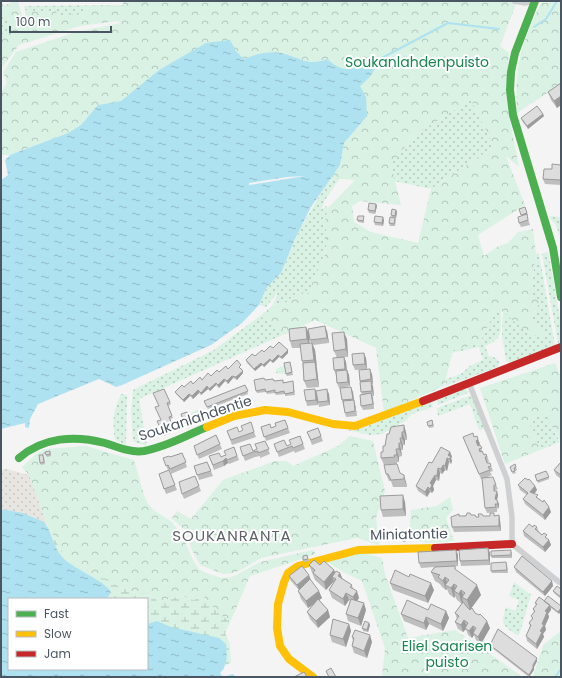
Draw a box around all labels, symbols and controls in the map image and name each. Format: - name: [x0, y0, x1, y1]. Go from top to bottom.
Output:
- scale bar: [10, 8, 111, 34]
- text: 100 m: [16, 13, 50, 30]
- park label: Soukanlahdenpuisto: [345, 52, 489, 72]
- street label: Soukanlahdentie: [136, 390, 254, 446]
- street label: Miniatontie: [370, 523, 448, 545]
- district label: SOUKANRANTA: [172, 525, 292, 546]
- legend: [8, 598, 148, 670]
- text: Fast: [44, 605, 69, 622]
- text: Slow: [44, 625, 72, 642]
- park label: Eliel Saarisen puisto: [402, 636, 492, 672]
- text: Jam: [44, 645, 71, 662]

